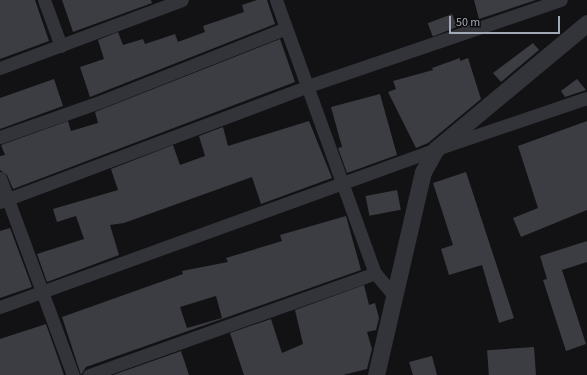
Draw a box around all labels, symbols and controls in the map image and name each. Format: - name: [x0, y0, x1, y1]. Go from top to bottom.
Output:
- scale bar: [451, 8, 562, 34]
- text: 50 m: [456, 14, 480, 31]

